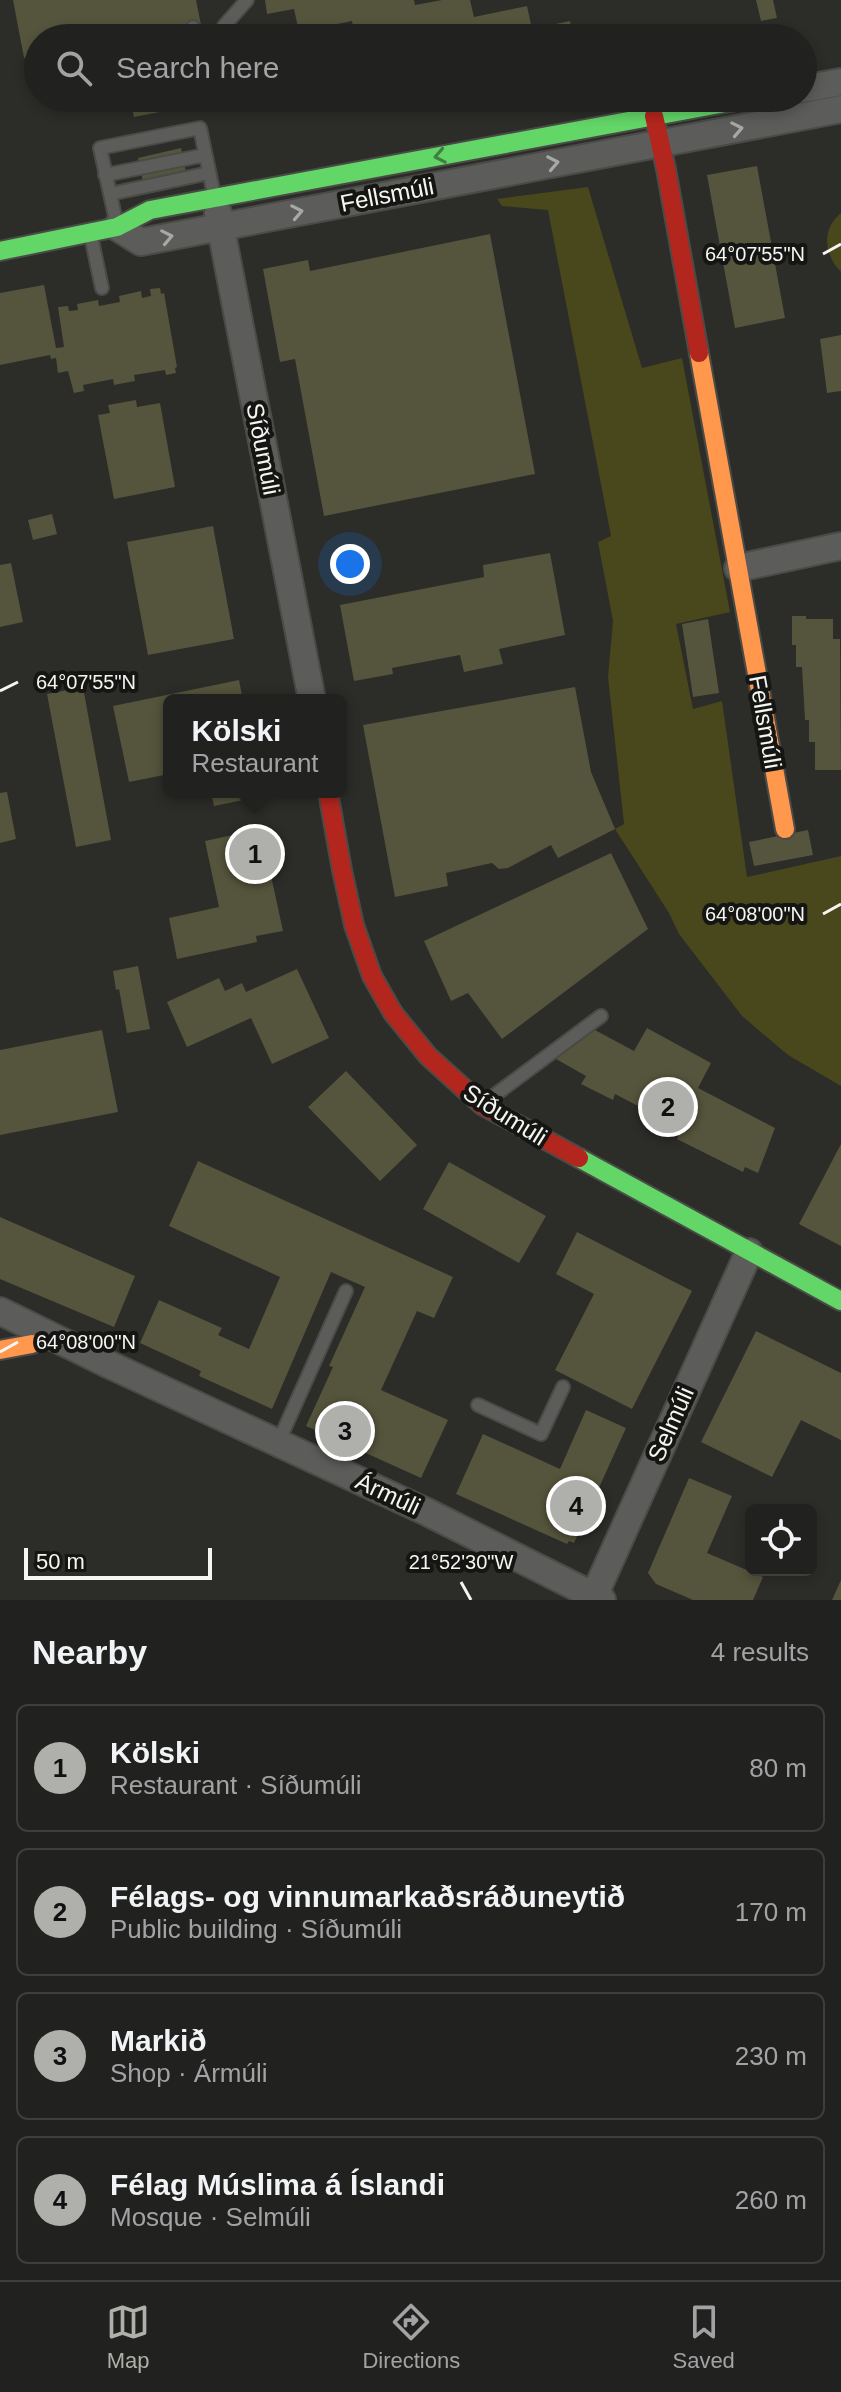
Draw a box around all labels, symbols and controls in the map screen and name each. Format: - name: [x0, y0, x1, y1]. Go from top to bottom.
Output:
- search box: [24, 24, 817, 112]
- icon: search: [52, 46, 96, 90]
- text: Search here: [116, 51, 279, 84]
- one-way arrow: [730, 121, 744, 138]
- one-way arrow: [433, 147, 447, 164]
- one-way arrow: [546, 156, 559, 173]
- street label: Fellsmúli: [338, 172, 436, 217]
- one-way arrow: [290, 204, 303, 221]
- one-way arrow: [160, 229, 174, 246]
- text: 64°07'55"N: [705, 243, 805, 265]
- street label: Síðumúli: [241, 400, 286, 497]
- your location: [330, 544, 370, 584]
- text: 64°07'55"N: [36, 671, 136, 693]
- street label: Fellsmúli: [744, 673, 787, 771]
- popup: [163, 694, 347, 798]
- text: Kölski: [191, 714, 281, 747]
- text: Restaurant: [191, 748, 319, 778]
- pin: 1: [229, 824, 281, 884]
- text: 64°08'00"N: [705, 903, 805, 925]
- pin: 2: [642, 1077, 694, 1137]
- street label: Síðumúli: [459, 1078, 552, 1151]
- text: 64°08'00"N: [36, 1331, 136, 1353]
- street label: Selmúli: [642, 1382, 699, 1465]
- pin: 3: [319, 1401, 371, 1461]
- street label: Ármúli: [352, 1467, 425, 1520]
- pin: 4: [550, 1476, 602, 1536]
- map controls: [745, 1504, 817, 1576]
- button: locate: [745, 1504, 817, 1576]
- scale bar: [24, 1544, 212, 1580]
- text: 50 m: [36, 1549, 85, 1574]
- text: 21°52'30"W: [409, 1551, 513, 1573]
- text: Nearby: [32, 1633, 147, 1671]
- text: 4 results: [711, 1637, 809, 1667]
- text: Kölski: [110, 1736, 200, 1769]
- text: 1: [53, 1753, 67, 1783]
- text: 80 m: [749, 1753, 807, 1783]
- text: Restaurant · Síðumúli: [110, 1770, 361, 1800]
- text: Félags- og vinnumarkaðsráðuneytið: [110, 1880, 625, 1913]
- text: 2: [53, 1897, 67, 1927]
- text: 170 m: [735, 1897, 807, 1927]
- text: Public building · Síðumúli: [110, 1914, 402, 1944]
- text: Markið: [110, 2024, 207, 2057]
- text: 3: [53, 2041, 67, 2071]
- text: 230 m: [735, 2041, 807, 2071]
- text: Shop · Ármúli: [110, 2058, 268, 2088]
- text: Félag Múslima á Íslandi: [110, 2168, 445, 2201]
- text: 4: [53, 2185, 67, 2215]
- text: 260 m: [735, 2185, 807, 2215]
- text: Mosque · Selmúli: [110, 2202, 311, 2232]
- tab: Map: [106, 2300, 150, 2374]
- tab: Directions: [362, 2300, 460, 2374]
- tab: Saved: [672, 2300, 735, 2374]

